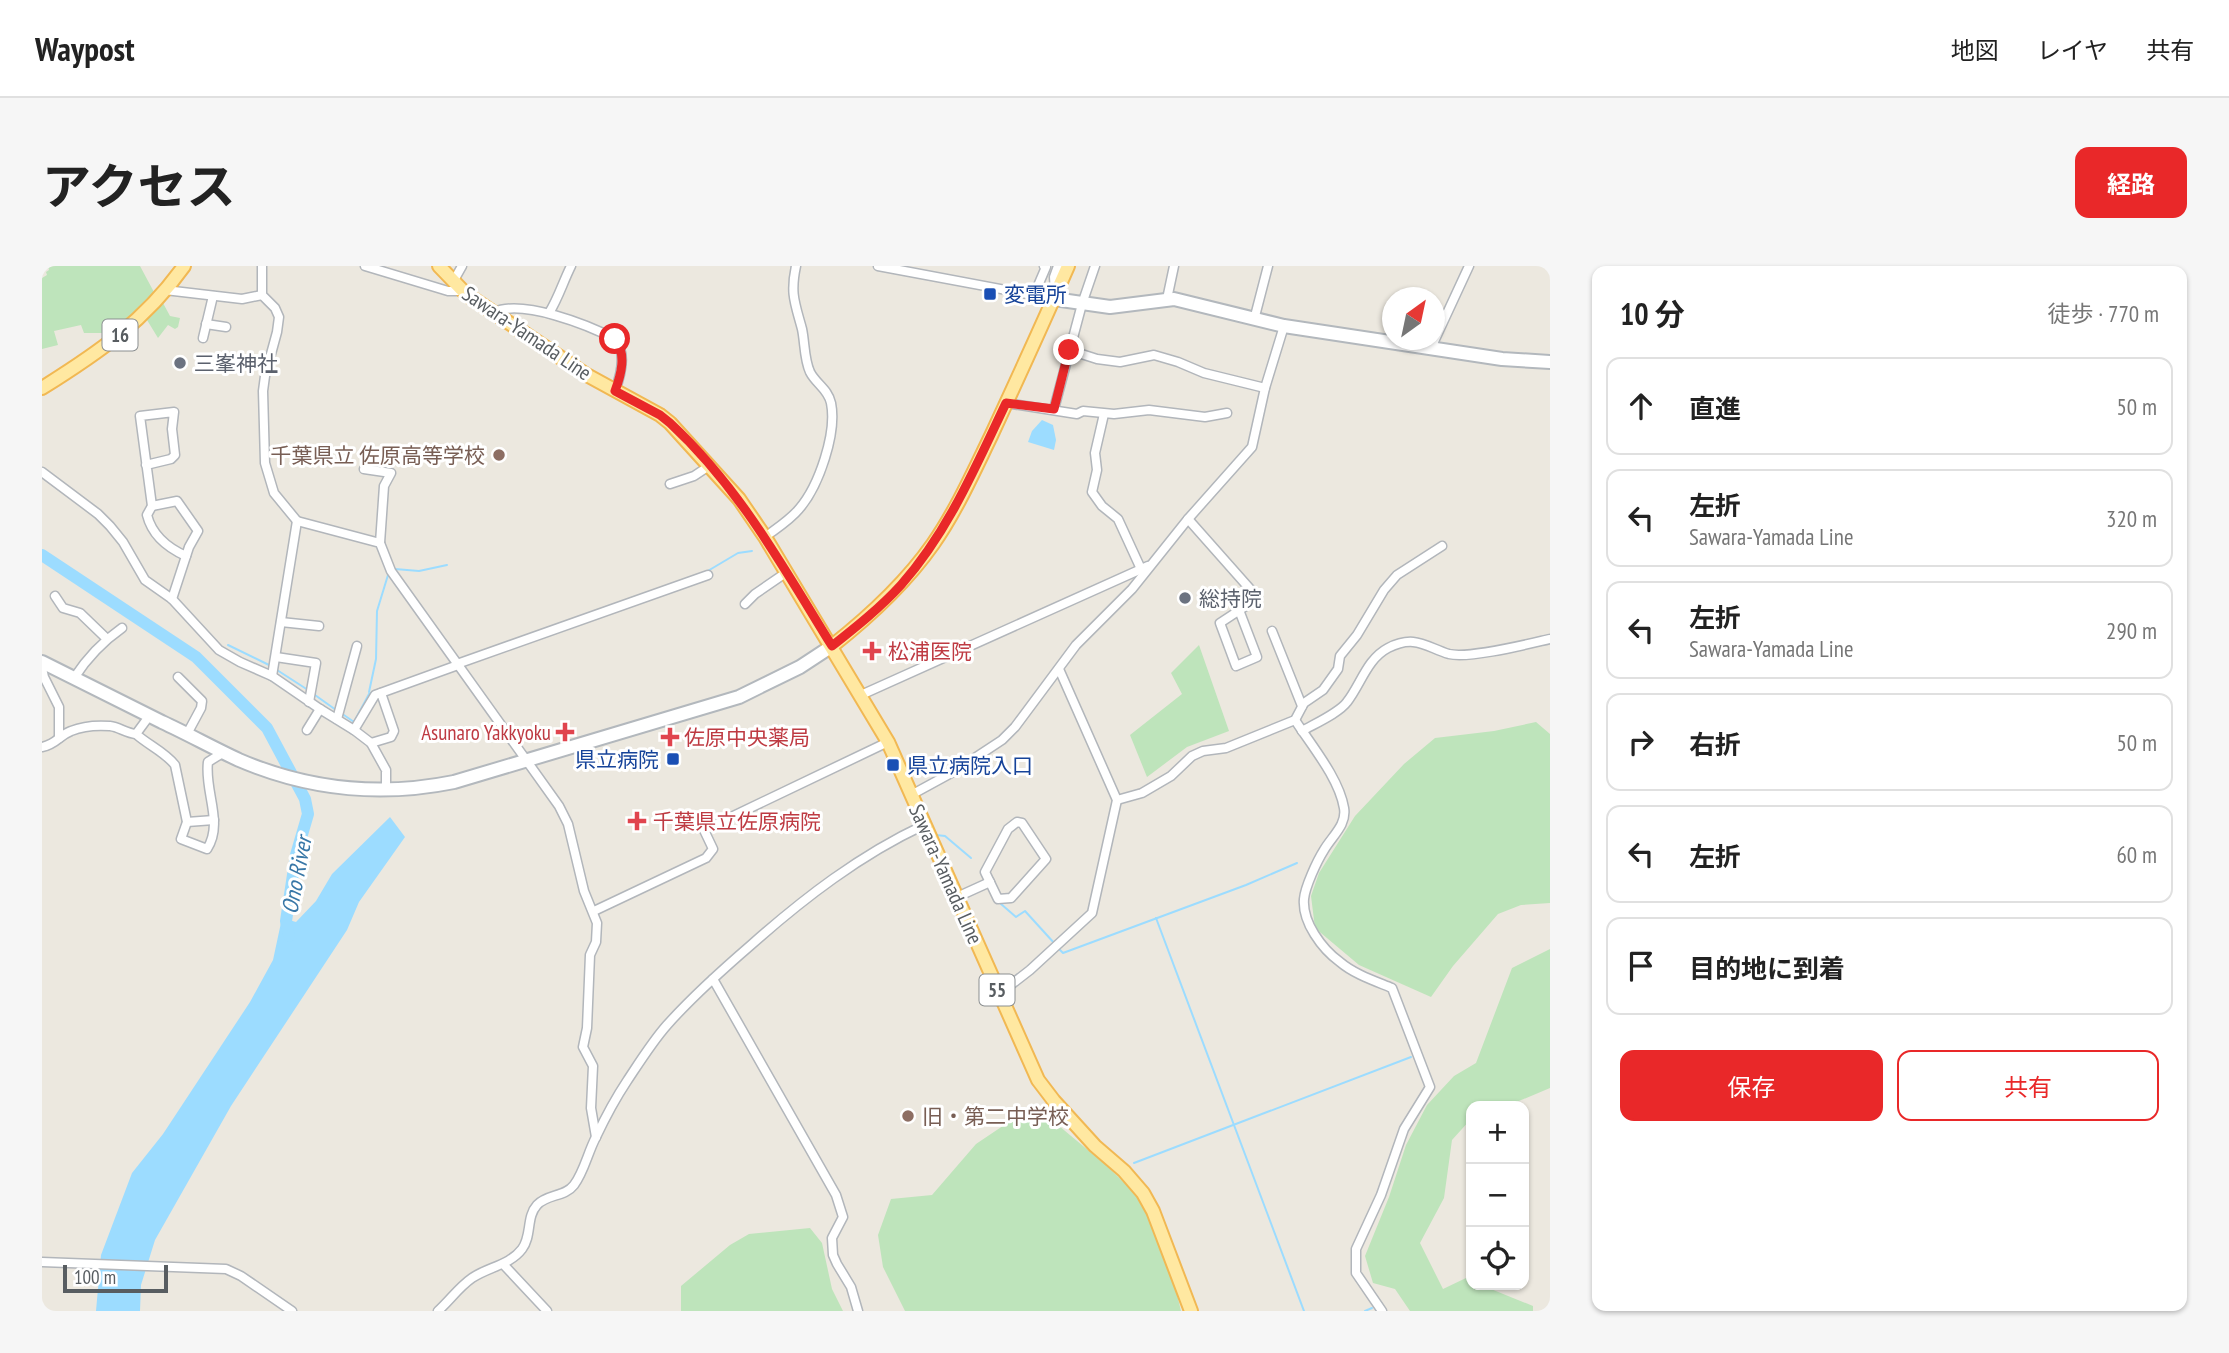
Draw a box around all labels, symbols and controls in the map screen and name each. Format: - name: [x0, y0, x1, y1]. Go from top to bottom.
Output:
- text: Waypost: [35, 27, 135, 70]
- text: 地図: [1951, 35, 1999, 66]
- text: レイヤ: [2037, 35, 2108, 66]
- text: 共有: [2146, 35, 2194, 66]
- button: 経路: [2075, 147, 2187, 218]
- text: アクセス: [42, 154, 236, 218]
- street label: Sawara-Yamada Line: [457, 280, 597, 386]
- place label: 変電所: [1004, 281, 1067, 308]
- marker: 変電所: [982, 286, 998, 302]
- north arrow: [1382, 287, 1445, 350]
- text: 10 分: [1620, 294, 1685, 333]
- text: 徒歩 · 770 m: [2047, 299, 2159, 328]
- road number: 16: [102, 320, 138, 351]
- route start: [599, 323, 630, 354]
- route end: [1053, 334, 1084, 365]
- place label: 三峯神社: [194, 350, 278, 377]
- marker: 三峯神社: [172, 355, 188, 371]
- icon: ahead: [1622, 387, 1660, 425]
- text: 直進: [1689, 392, 1741, 425]
- text: 50 m: [2116, 392, 2157, 421]
- place label: 千葉県立 佐原高等学校: [271, 442, 485, 469]
- marker: 千葉県立 佐原高等学校: [491, 447, 507, 463]
- text: 左折: [1689, 489, 1741, 522]
- icon: left: [1622, 499, 1660, 537]
- text: 320 m: [2106, 504, 2157, 533]
- text: Sawara-Yamada Line: [1689, 522, 1853, 551]
- place label: 総持院: [1199, 585, 1262, 612]
- marker: 総持院: [1177, 590, 1193, 606]
- text: 左折: [1689, 601, 1741, 634]
- icon: left: [1622, 611, 1660, 649]
- text: 290 m: [2106, 616, 2157, 645]
- text: Sawara-Yamada Line: [1689, 634, 1853, 663]
- place label: 松浦医院: [888, 638, 972, 665]
- marker: 松浦医院: [862, 641, 882, 661]
- place label: Asunaro Yakkyoku: [421, 719, 551, 746]
- icon: right: [1622, 723, 1660, 761]
- marker: Asunaro Yakkyoku: [557, 724, 573, 740]
- place label: 佐原中央薬局: [684, 724, 810, 751]
- text: 右折: [1689, 728, 1741, 761]
- text: 50 m: [2116, 728, 2157, 757]
- marker: 佐原中央薬局: [662, 729, 678, 745]
- place label: 県立病院: [575, 746, 659, 773]
- marker: 県立病院: [665, 751, 681, 767]
- place label: 県立病院入口: [907, 752, 1033, 779]
- marker: 県立病院入口: [885, 757, 901, 773]
- street label: Sawara-Yamada Line: [903, 800, 989, 948]
- place label: 千葉県立佐原病院: [653, 808, 821, 835]
- marker: 千葉県立佐原病院: [627, 811, 647, 831]
- water label: Ono River: [274, 830, 318, 916]
- icon: left: [1622, 835, 1660, 873]
- text: 左折: [1689, 840, 1741, 873]
- text: 60 m: [2116, 840, 2157, 869]
- icon: arrive: [1622, 947, 1660, 985]
- text: 目的地に到着: [1689, 952, 1845, 985]
- road number: 55: [979, 974, 1014, 1006]
- button: 保存: [1620, 1050, 1883, 1121]
- button: 共有: [1897, 1050, 2159, 1121]
- map controls: [1466, 1101, 1529, 1290]
- button: +: [1466, 1101, 1529, 1164]
- place label: 旧・第二中学校: [922, 1103, 1069, 1130]
- marker: 旧・第二中学校: [900, 1108, 916, 1124]
- button: −: [1466, 1164, 1529, 1227]
- button: locate: [1466, 1227, 1529, 1290]
- scale bar: [63, 1262, 168, 1294]
- text: 100 m: [74, 1265, 116, 1289]

